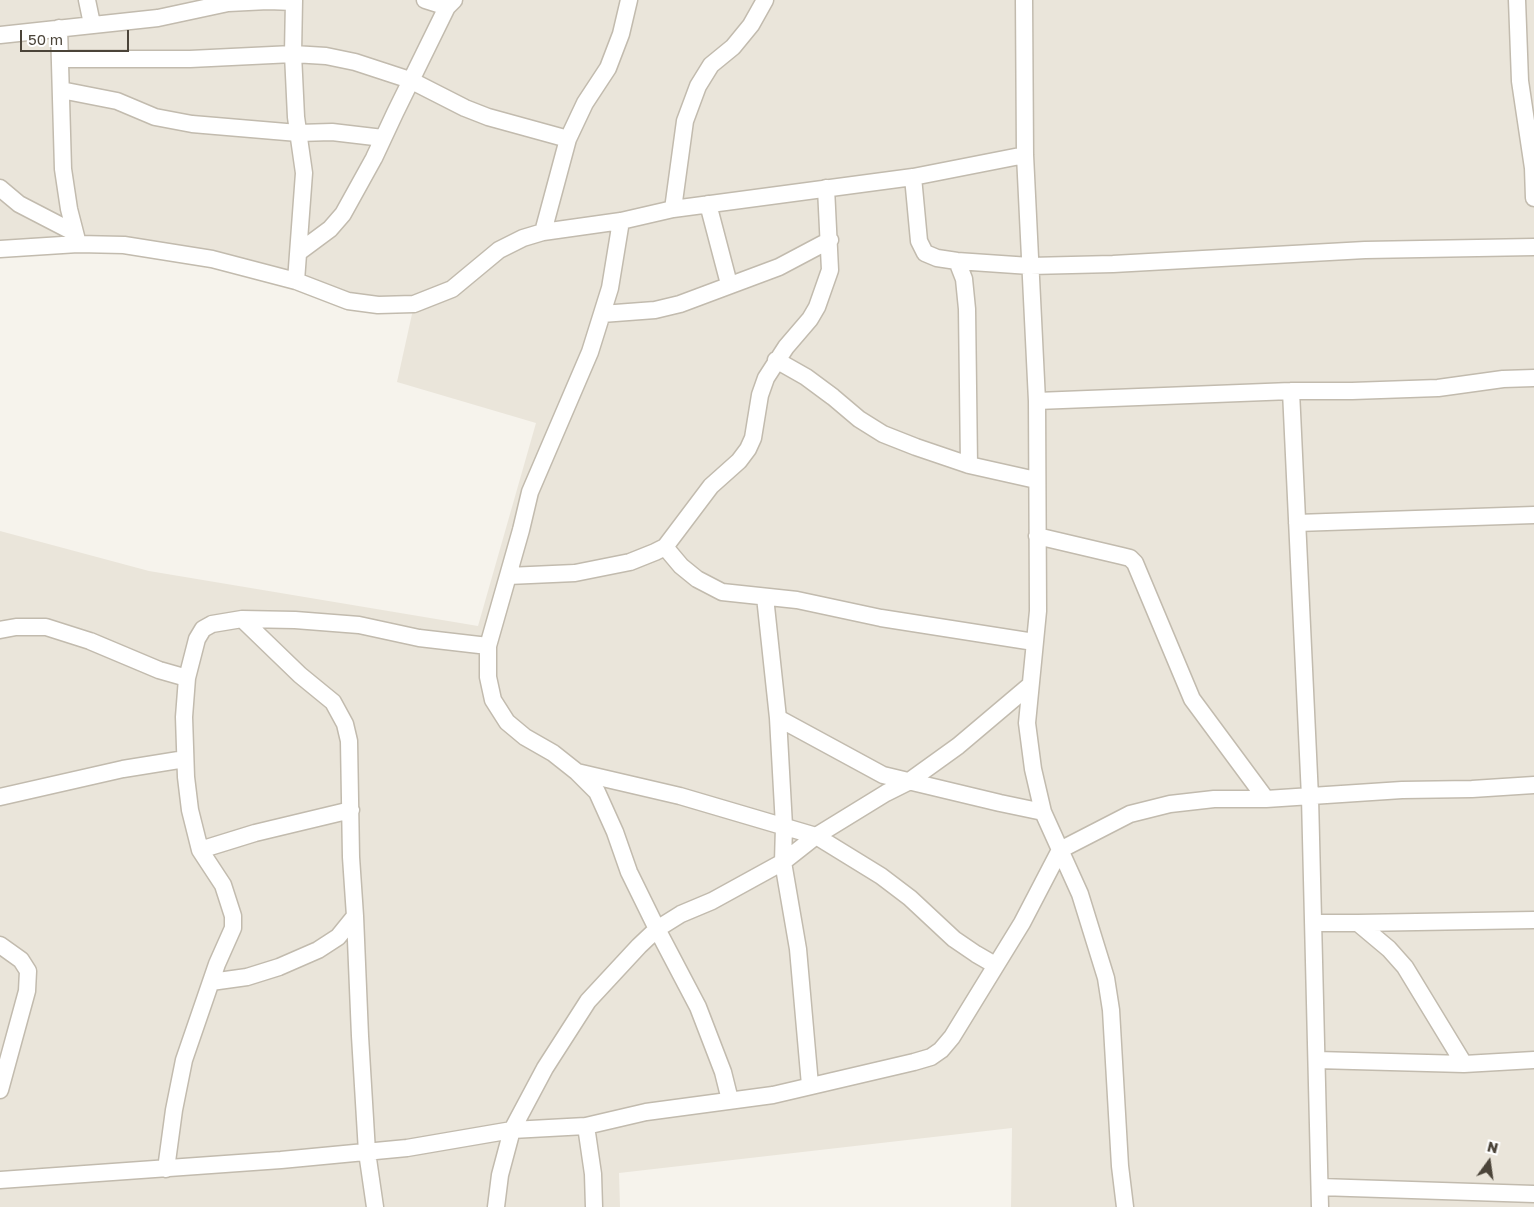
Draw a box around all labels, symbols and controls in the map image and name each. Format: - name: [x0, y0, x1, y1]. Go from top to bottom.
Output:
- scale bar: [22, 20, 131, 52]
- text: 50 m: [28, 30, 63, 48]
- north arrow: [1464, 1137, 1514, 1187]
- text: N: [1486, 1137, 1500, 1156]

